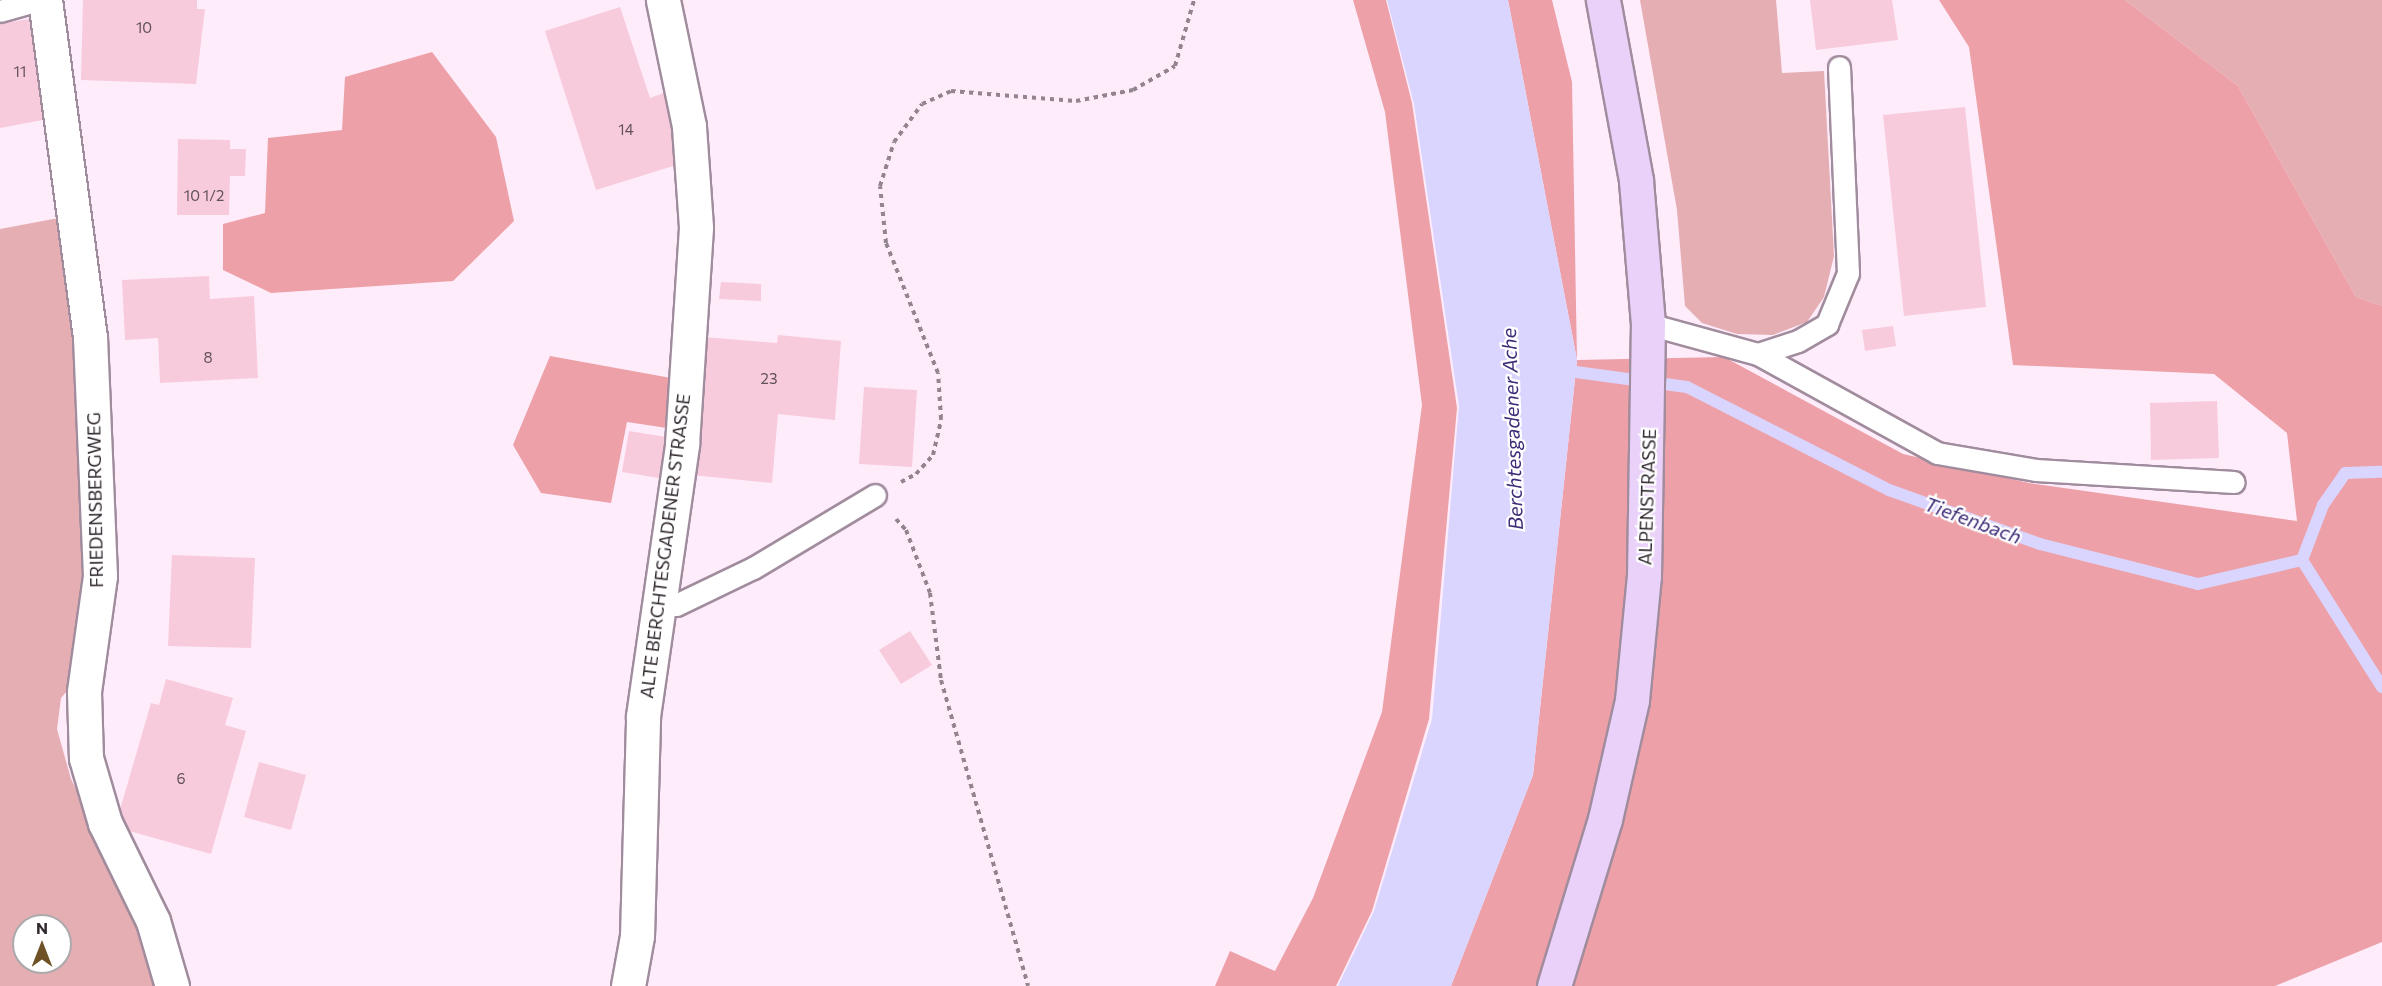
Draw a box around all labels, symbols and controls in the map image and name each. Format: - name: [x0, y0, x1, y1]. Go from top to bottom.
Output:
- house number: 10: [136, 19, 152, 37]
- house number: 11: [14, 63, 26, 81]
- house number: 14: [618, 121, 634, 139]
- house number: 10 1/2: [184, 187, 224, 205]
- water label: Berchtesgadener Ache: [1496, 328, 1528, 530]
- house number: 8: [203, 349, 213, 367]
- house number: 23: [761, 370, 777, 388]
- street label: ALTE BERCHTESGADENER STRASSE: [636, 392, 694, 700]
- street label: FRIEDENSBERGWEG: [83, 412, 107, 588]
- street label: ALPENSTRASSE: [1634, 428, 1660, 566]
- water label: Tiefenbach: [1921, 491, 2025, 549]
- house number: 6: [176, 770, 186, 788]
- north arrow: [12, 914, 72, 974]
- text: N: [36, 918, 48, 937]

